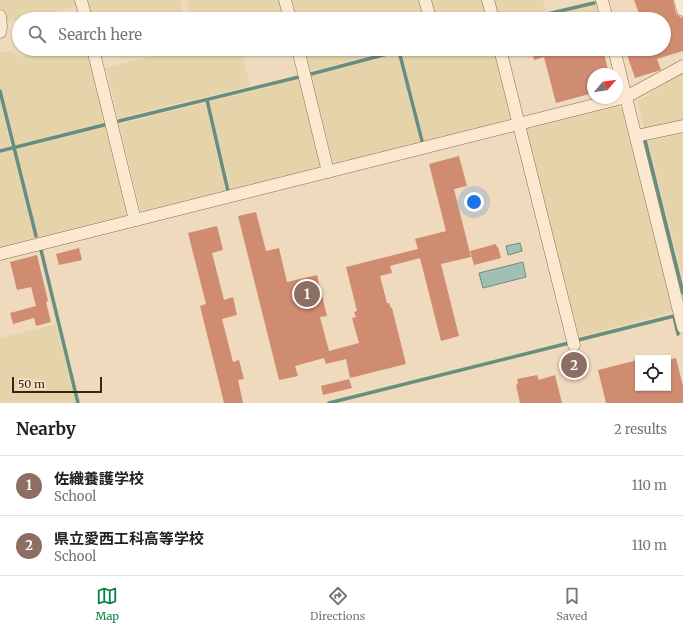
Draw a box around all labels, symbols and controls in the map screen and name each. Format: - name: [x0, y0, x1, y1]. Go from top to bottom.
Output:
- search box: [12, 12, 671, 56]
- icon: search: [26, 23, 48, 45]
- text: Search here: [58, 25, 142, 44]
- north arrow: [587, 68, 623, 104]
- your location: [464, 192, 484, 212]
- pin: 1: [294, 279, 320, 309]
- pin: 2: [561, 350, 587, 380]
- map controls: [635, 355, 671, 391]
- button: locate: [635, 355, 671, 391]
- scale bar: [12, 375, 102, 394]
- text: 50 m: [18, 377, 45, 391]
- text: Nearby: [16, 418, 76, 440]
- text: 2 results: [614, 421, 667, 438]
- text: 佐織養護学校: [54, 469, 144, 488]
- text: 1: [26, 477, 32, 494]
- text: 110 m: [632, 477, 667, 494]
- text: School: [54, 488, 96, 505]
- text: 県立愛西工科高等学校: [54, 529, 204, 548]
- text: 2: [25, 537, 33, 554]
- text: 110 m: [632, 537, 667, 554]
- text: School: [54, 548, 96, 565]
- tab: Map: [96, 585, 119, 623]
- tab: Directions: [310, 585, 365, 623]
- tab: Saved: [556, 585, 587, 623]

